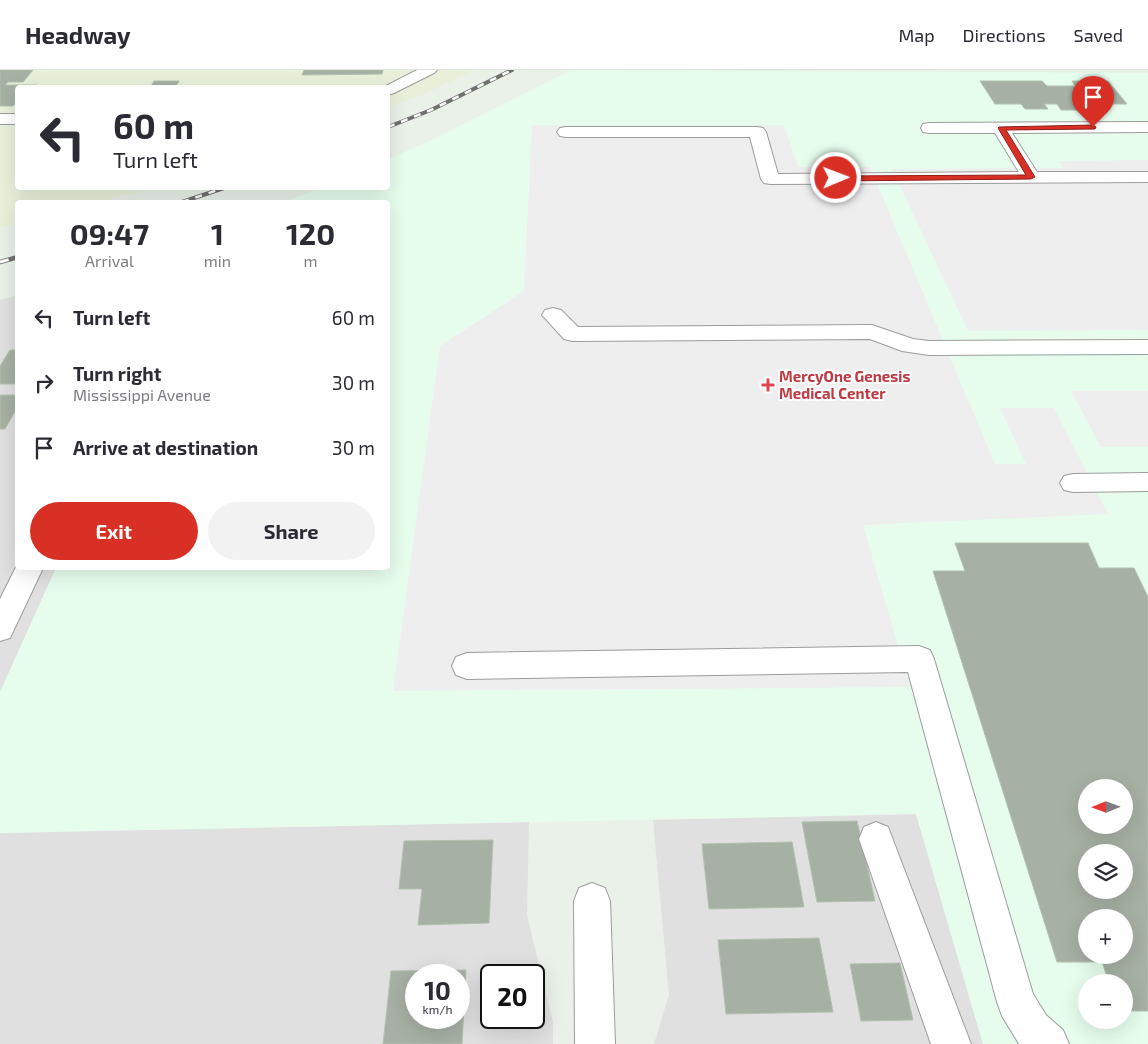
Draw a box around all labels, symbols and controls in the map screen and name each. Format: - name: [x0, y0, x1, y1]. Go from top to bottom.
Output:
- text: Headway: [25, 20, 131, 49]
- text: Map: [898, 24, 935, 46]
- text: Directions: [963, 24, 1046, 46]
- text: Saved: [1074, 24, 1123, 46]
- pin: [1072, 76, 1114, 127]
- icon: arrive: [1079, 83, 1107, 111]
- text: 60 m: [113, 104, 194, 146]
- icon: left: [30, 105, 95, 170]
- text: Turn left: [113, 146, 198, 172]
- position arrow: [809, 151, 861, 203]
- text: 09:47: [70, 215, 149, 251]
- text: 1: [211, 215, 224, 251]
- text: 120: [286, 215, 335, 251]
- text: Arrival: [85, 251, 134, 270]
- text: min: [204, 251, 231, 270]
- text: m: [304, 251, 318, 270]
- icon: left: [30, 304, 58, 332]
- text: Turn left: [73, 306, 150, 329]
- text: 60 m: [332, 306, 375, 329]
- text: Turn right: [73, 362, 161, 385]
- place label: MercyOne Genesis Medical Center: [779, 367, 910, 402]
- icon: right: [30, 369, 58, 397]
- text: 30 m: [332, 371, 375, 394]
- marker: MercyOne Genesis Medical Center: [761, 378, 775, 392]
- text: Mississippi Avenue: [73, 385, 211, 404]
- icon: arrive: [30, 434, 58, 462]
- text: Arrive at destination: [73, 436, 258, 459]
- text: 30 m: [332, 436, 375, 459]
- button: Exit: [30, 502, 198, 560]
- button: Share: [208, 502, 375, 560]
- north arrow: [1078, 779, 1132, 834]
- map controls: [1078, 779, 1133, 1029]
- button: layers: [1078, 844, 1133, 899]
- button: +: [1078, 909, 1133, 964]
- speed limit sign: 20: [480, 964, 545, 1029]
- button: −: [1078, 974, 1133, 1029]
- text: 10: [424, 975, 451, 1005]
- text: km/h: [423, 1002, 452, 1016]

